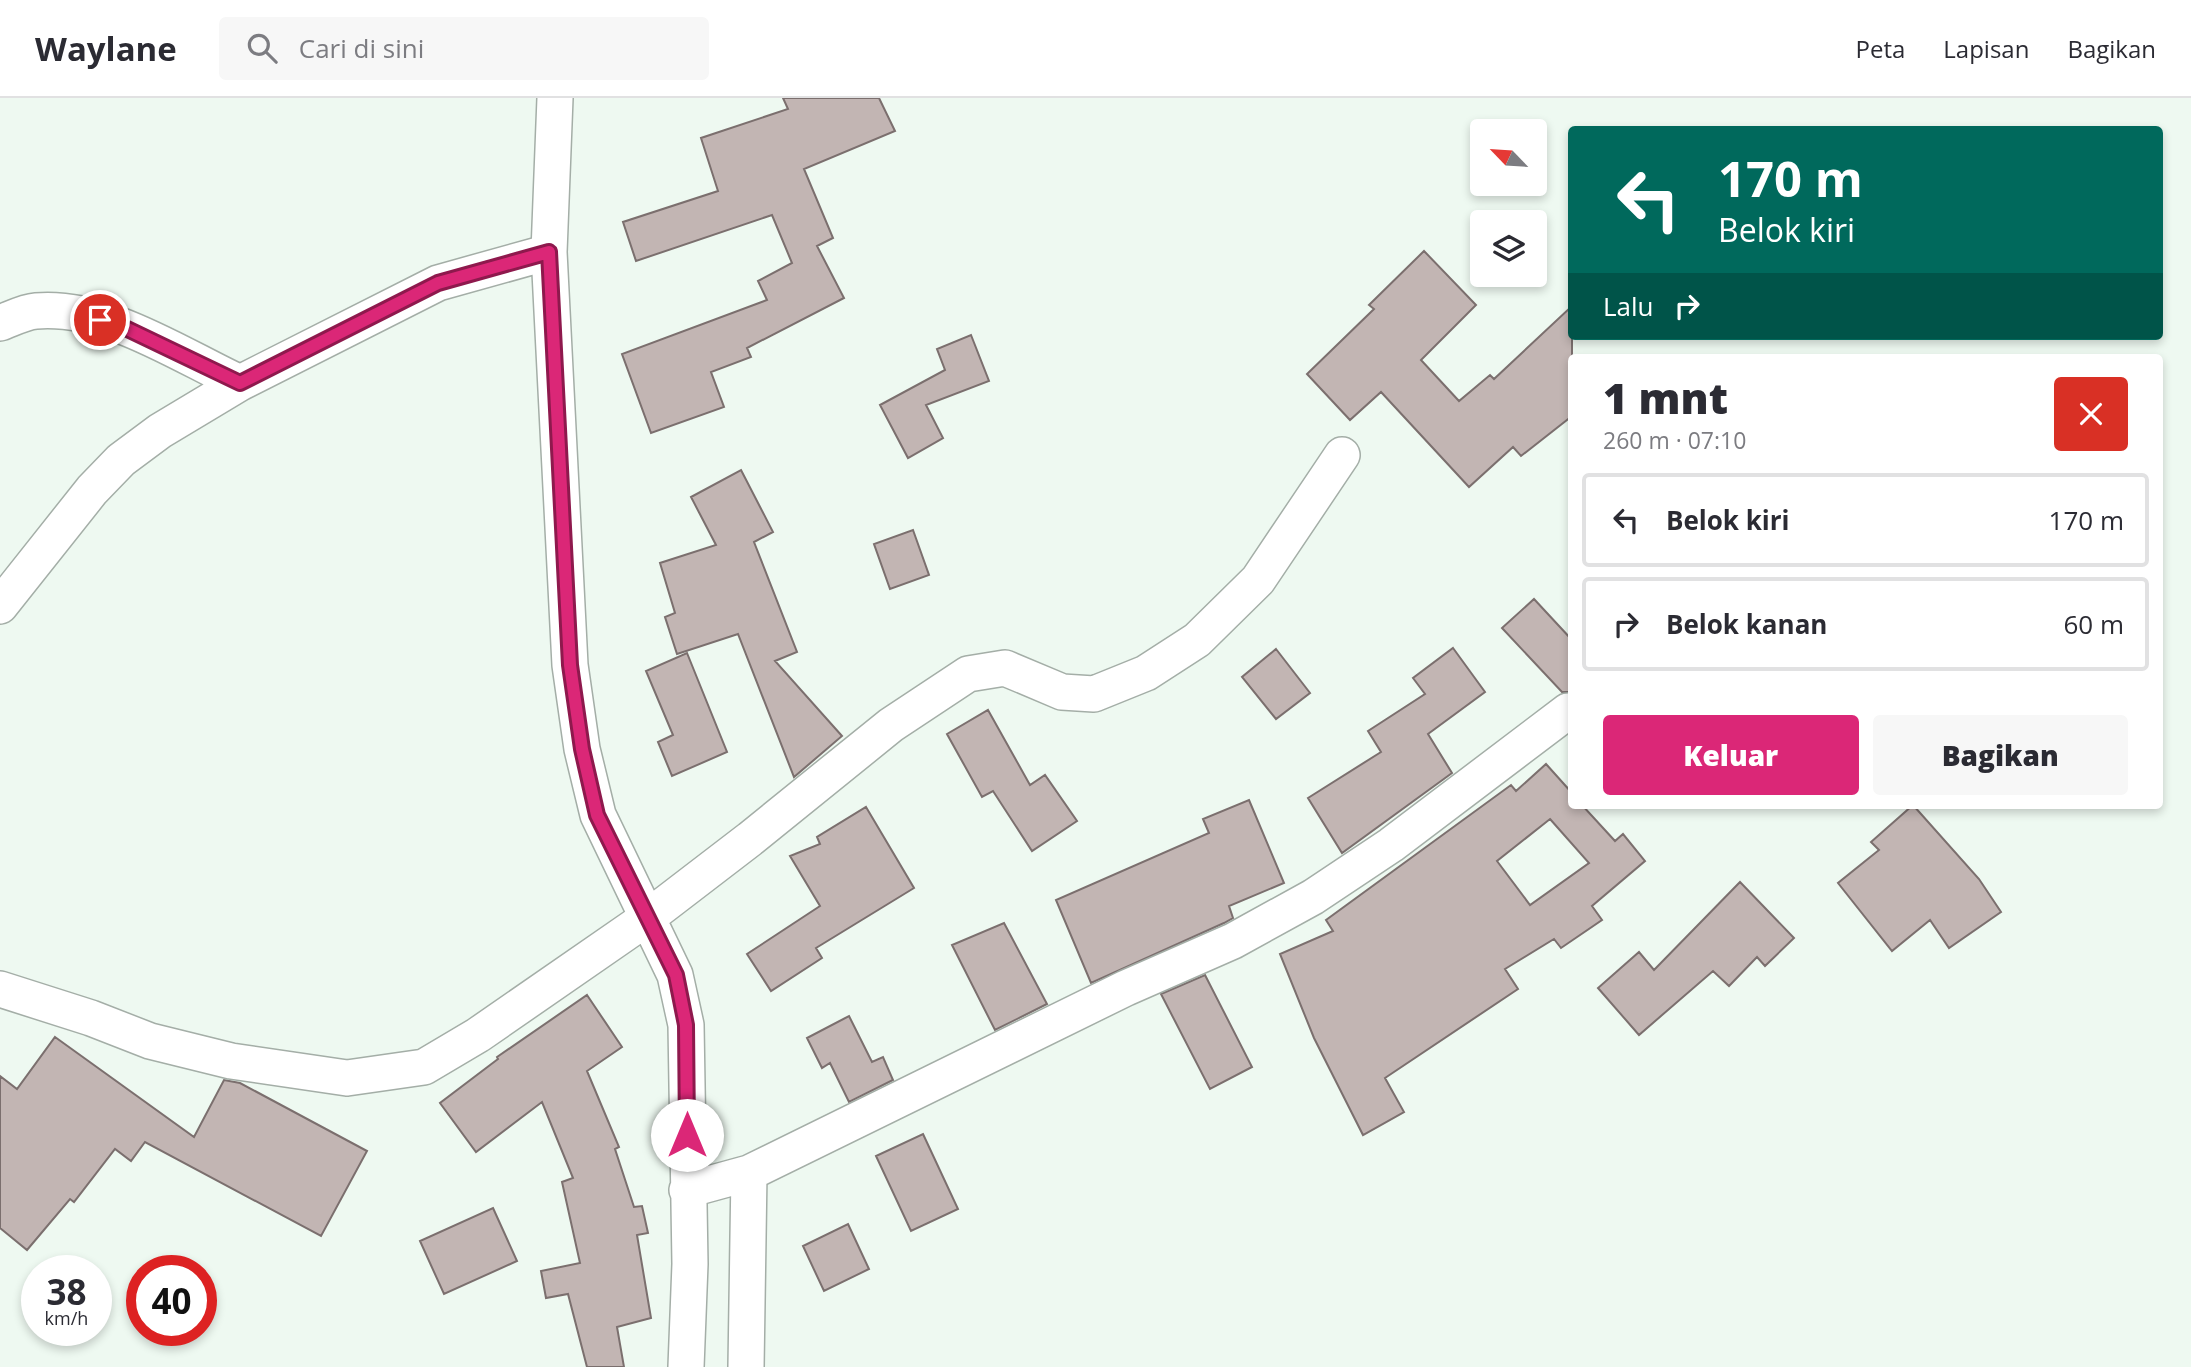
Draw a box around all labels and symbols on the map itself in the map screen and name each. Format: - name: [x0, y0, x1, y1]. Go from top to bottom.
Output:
- north arrow: [1470, 119, 1547, 196]
- pin: [70, 290, 130, 350]
- position arrow: [650, 1098, 724, 1172]
- speed limit sign: 40: [126, 1255, 217, 1346]

